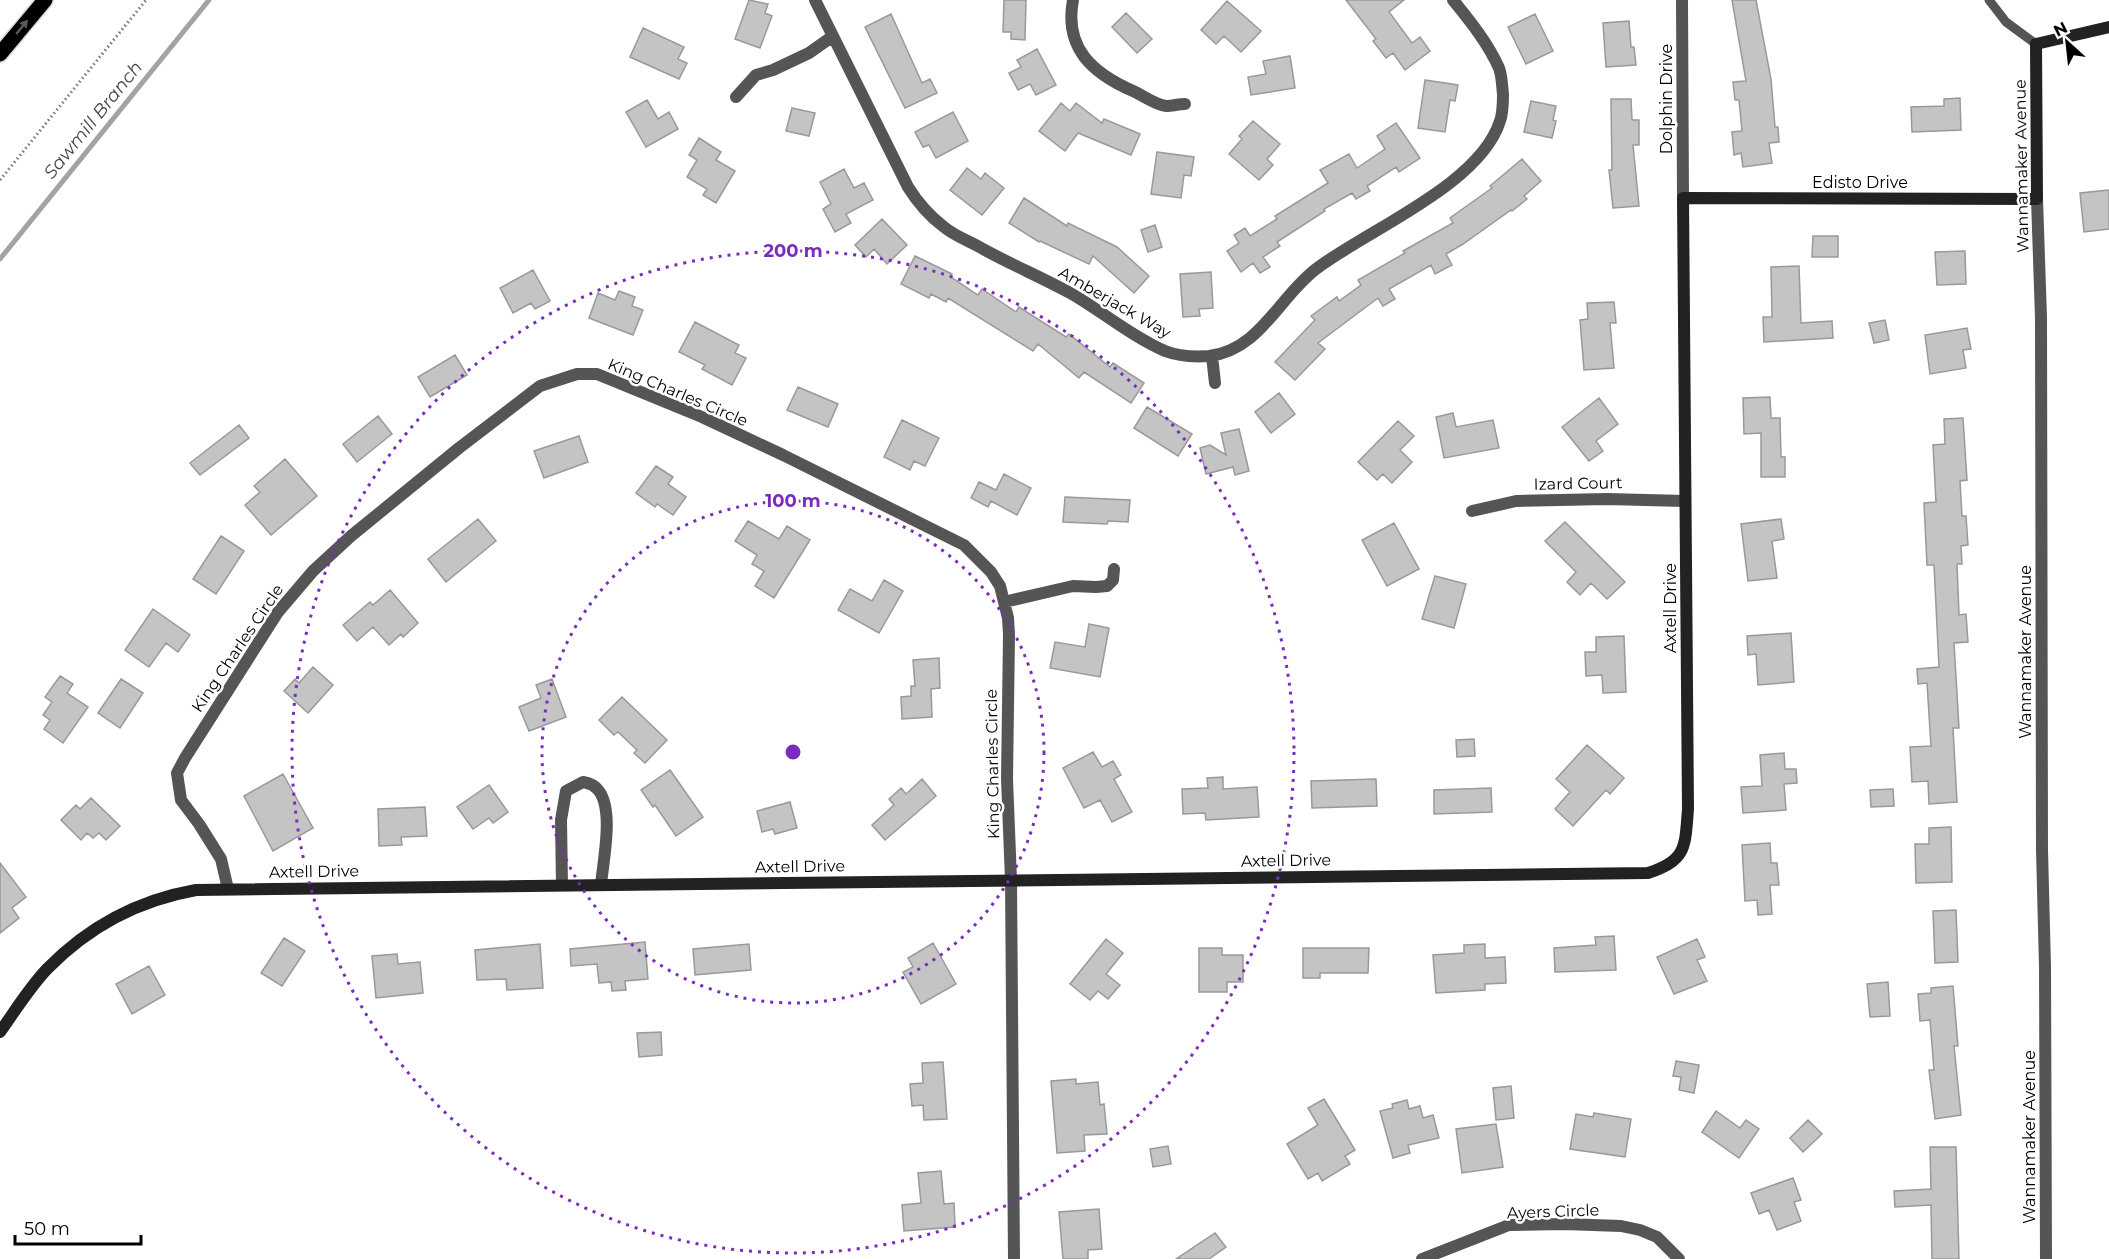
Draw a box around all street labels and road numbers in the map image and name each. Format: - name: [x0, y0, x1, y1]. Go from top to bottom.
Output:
- street label: Dolphin Drive: [1657, 44, 1676, 154]
- street label: Wannamaker Avenue: [2010, 79, 2033, 253]
- street label: Edisto Drive: [1812, 173, 1908, 192]
- street label: Amberjack Way: [1055, 263, 1175, 342]
- street label: King Charles Circle: [605, 354, 751, 431]
- street label: Izard Court: [1534, 473, 1623, 494]
- street label: Axtell Drive: [1661, 563, 1680, 653]
- street label: Wannamaker Avenue: [2016, 565, 2035, 739]
- street label: King Charles Circle: [188, 581, 287, 716]
- street label: King Charles Circle: [982, 689, 1003, 839]
- street label: Axtell Drive: [1241, 850, 1331, 871]
- street label: Axtell Drive: [755, 856, 845, 877]
- street label: Axtell Drive: [269, 861, 359, 882]
- street label: Wannamaker Avenue: [2020, 1050, 2039, 1224]
- street label: Ayers Circle: [1507, 1200, 1599, 1223]

